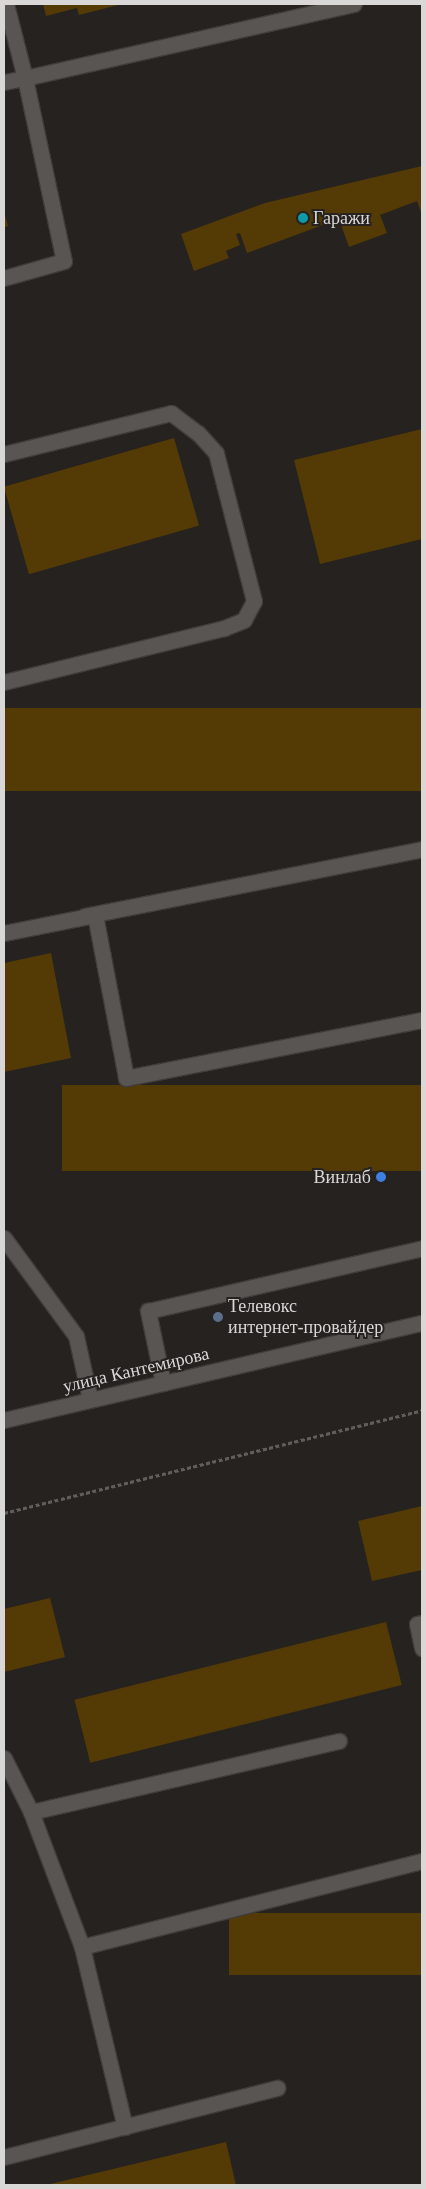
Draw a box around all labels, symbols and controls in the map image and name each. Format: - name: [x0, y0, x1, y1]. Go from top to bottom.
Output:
- place label: Гаражи: [313, 207, 370, 229]
- marker: Гаражи: [297, 212, 309, 224]
- place label: Винлаб: [314, 1166, 371, 1188]
- marker: Винлаб: [375, 1171, 387, 1183]
- place label: Телевокс интернет-провайдер: [228, 1296, 383, 1338]
- marker: Телевокс интернет-провайдер: [212, 1311, 224, 1323]
- street label: улица Кантемирова: [61, 1343, 211, 1397]

